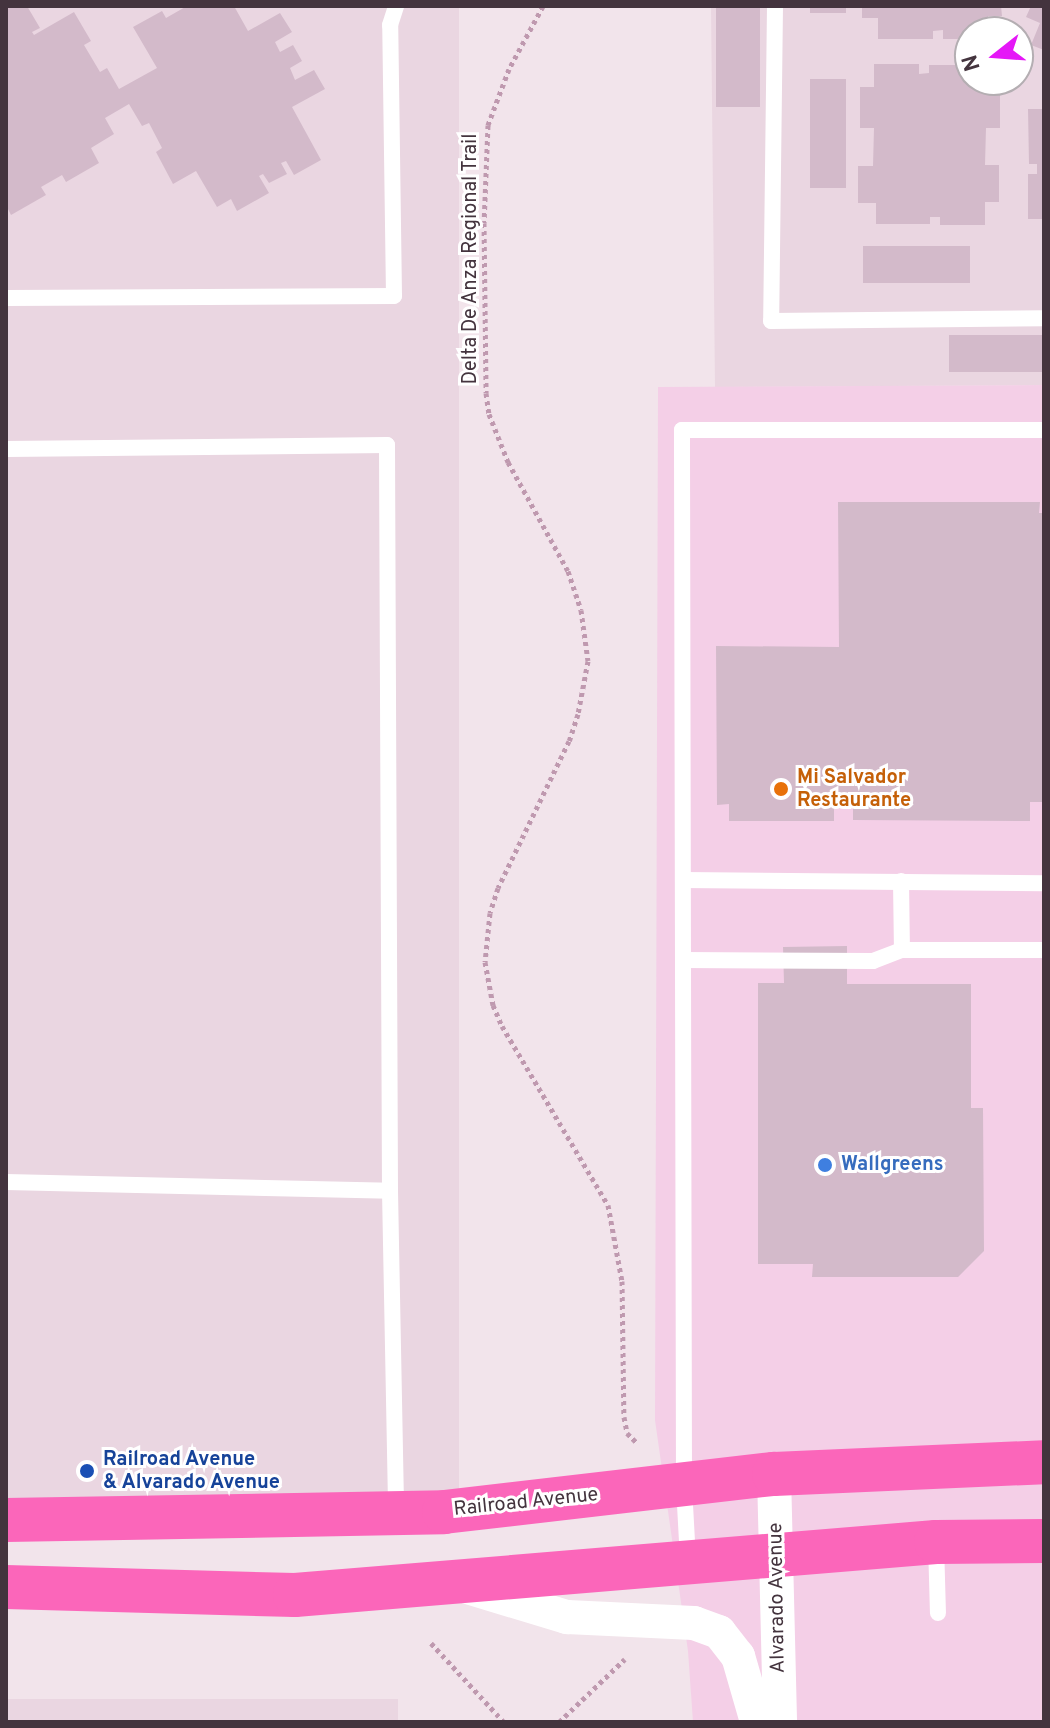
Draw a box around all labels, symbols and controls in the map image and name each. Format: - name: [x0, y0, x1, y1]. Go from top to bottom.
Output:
- north arrow: [954, 16, 1034, 96]
- text: N: [957, 51, 988, 74]
- street label: Delta De Anza Regional Trail: [459, 133, 483, 385]
- place label: Mi Salvador Restaurante: [797, 766, 911, 813]
- marker: Mi Salvador Restaurante: [772, 780, 790, 798]
- place label: Wallgreens: [841, 1153, 944, 1177]
- marker: Wallgreens: [816, 1156, 834, 1174]
- place label: Railroad Avenue & Alvarado Avenue: [103, 1448, 281, 1495]
- marker: Railroad Avenue & Alvarado Avenue: [78, 1462, 96, 1480]
- street label: Railroad Avenue: [452, 1483, 600, 1523]
- street label: Alvarado Avenue: [765, 1522, 791, 1674]

